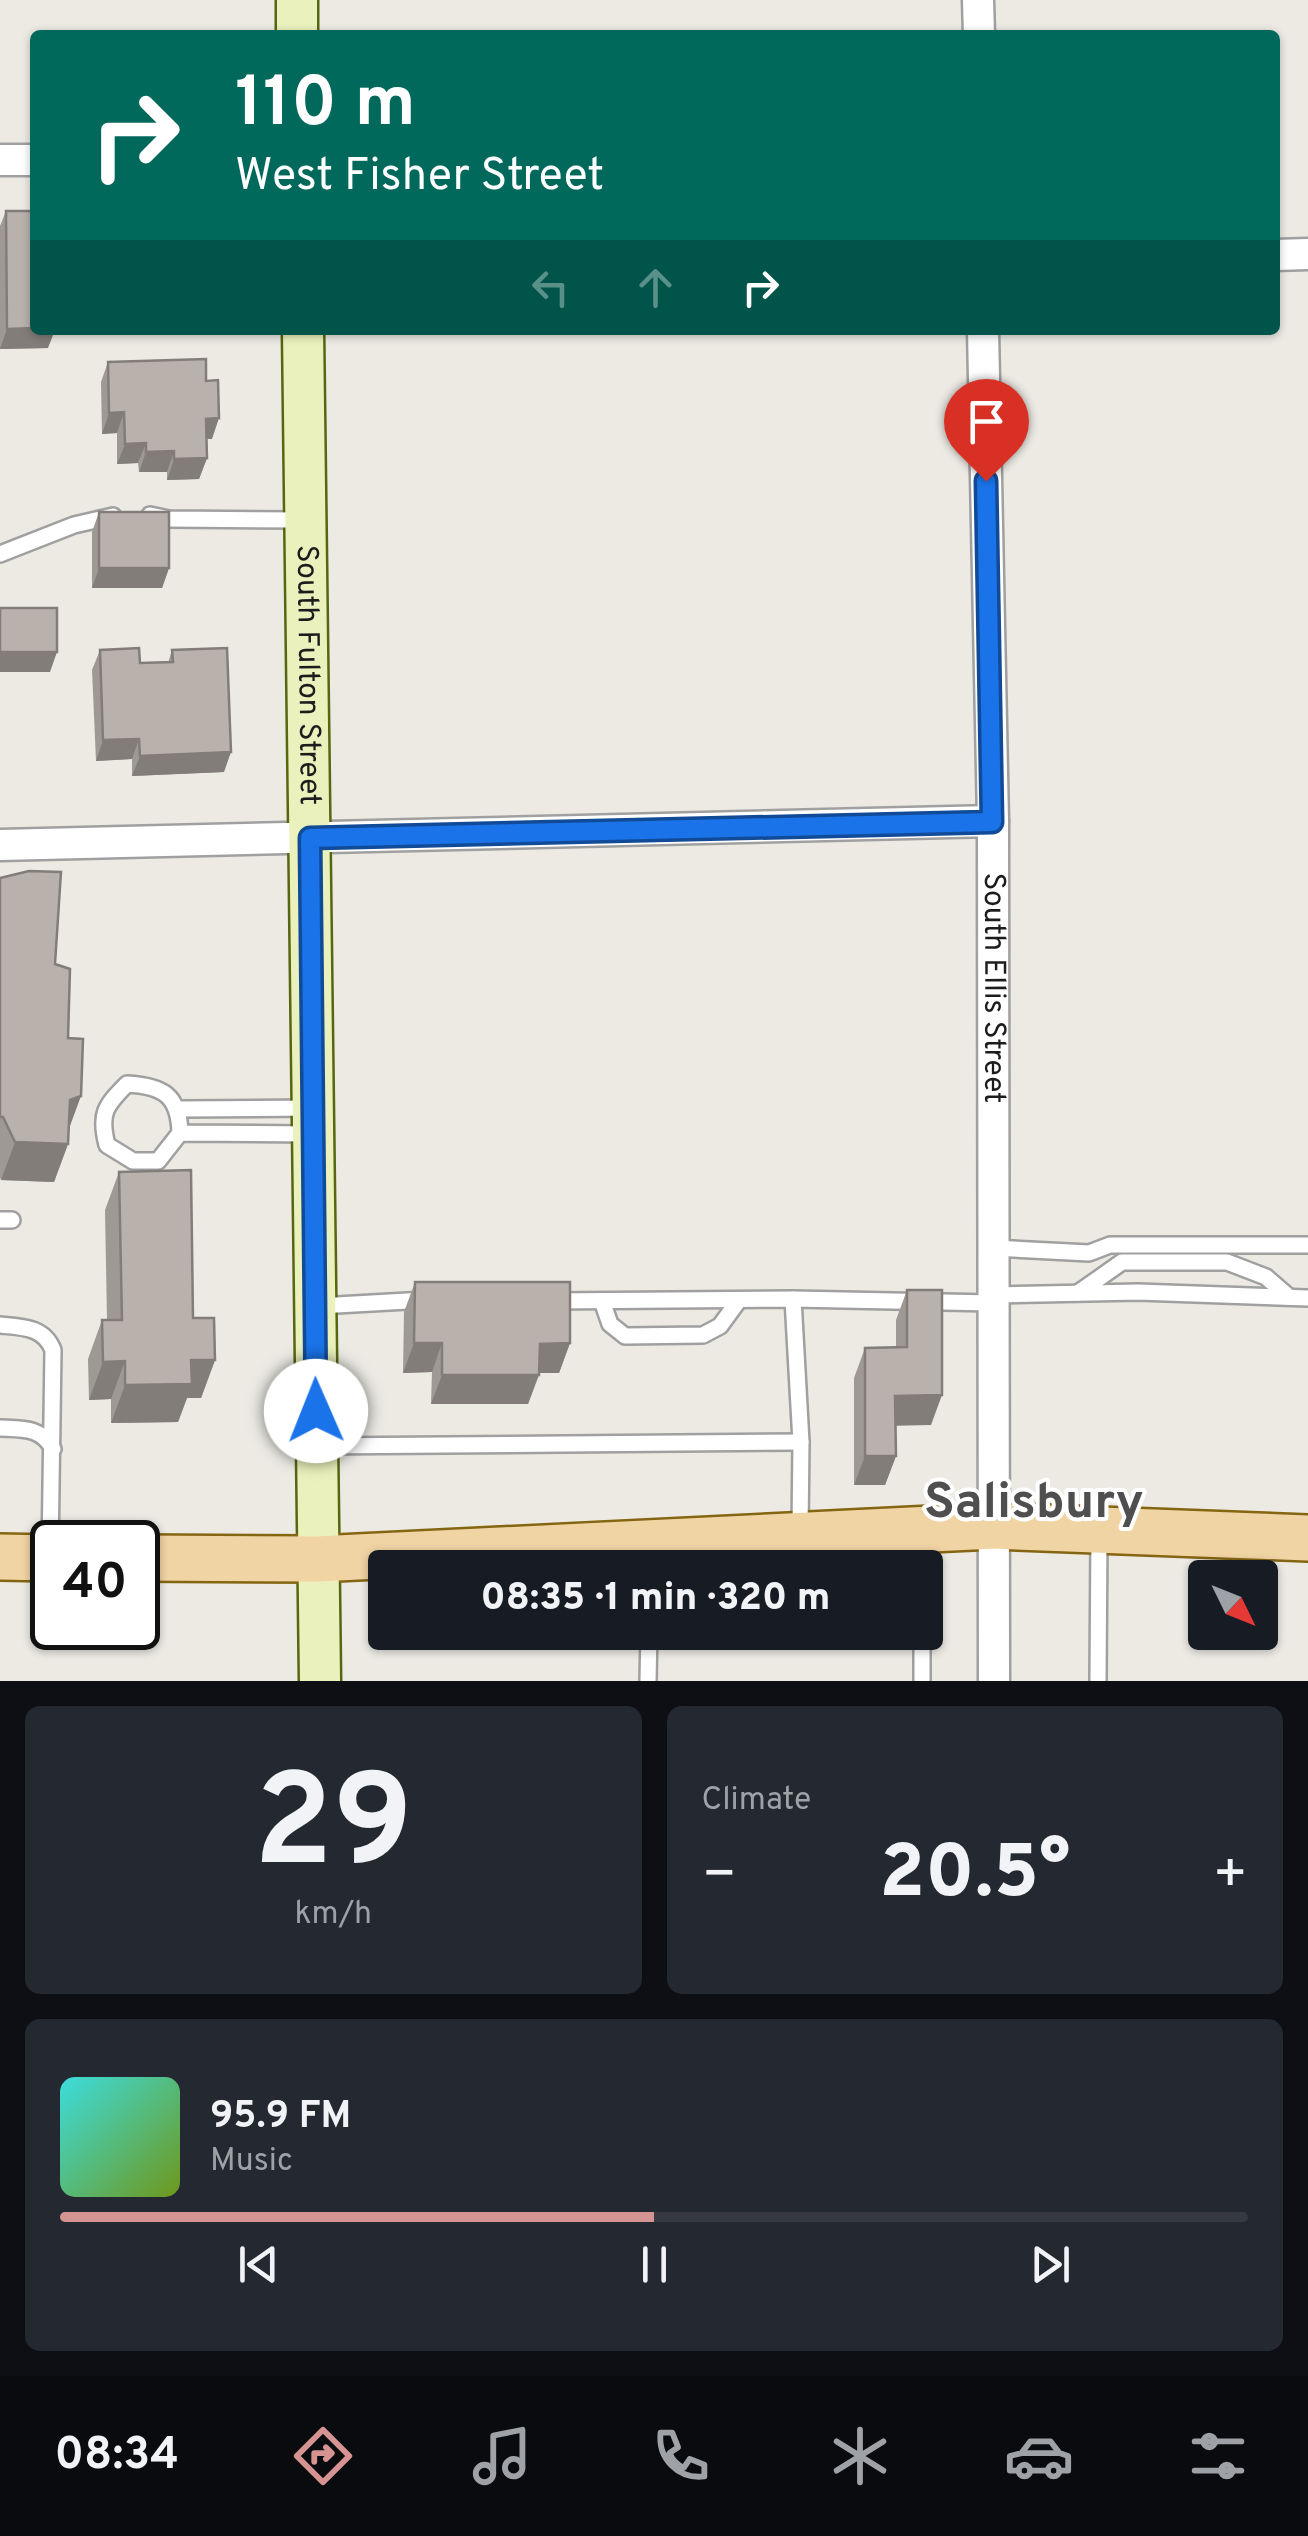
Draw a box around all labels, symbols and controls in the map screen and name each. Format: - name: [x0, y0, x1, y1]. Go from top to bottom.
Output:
- text: 110 m: [235, 62, 416, 151]
- icon: right: [70, 70, 200, 200]
- text: West Fisher Street: [235, 149, 604, 206]
- icon: left: [523, 260, 578, 315]
- icon: ahead: [628, 260, 683, 315]
- icon: right: [733, 260, 788, 315]
- pin: [944, 379, 1029, 482]
- icon: arrive: [959, 394, 1014, 449]
- street label: South Fulton Street: [287, 544, 327, 805]
- street label: South Ellis Street: [975, 872, 1012, 1103]
- position arrow: [264, 1359, 368, 1463]
- district label: Salisbury: [924, 1473, 1144, 1536]
- speed limit sign: 40: [30, 1520, 160, 1650]
- north arrow: [1188, 1560, 1278, 1650]
- map controls: [1188, 1560, 1278, 1650]
- text: 08:35 · 1 min · 320 m: [480, 1575, 831, 1624]
- text: 29: [254, 1747, 413, 1912]
- text: Climate: [702, 1781, 811, 1821]
- text: 20.5°: [879, 1829, 1070, 1924]
- text: −: [702, 1842, 737, 1912]
- text: +: [1213, 1842, 1248, 1912]
- text: km/h: [294, 1895, 372, 1935]
- text: 95.9 FM: [210, 2093, 351, 2142]
- text: Music: [210, 2142, 293, 2182]
- icon: previous: [231, 2237, 286, 2292]
- icon: pause: [627, 2237, 682, 2292]
- icon: next: [1023, 2237, 1078, 2292]
- icon: directions: [288, 2421, 358, 2491]
- icon: music: [467, 2421, 537, 2491]
- icon: phone: [646, 2421, 716, 2491]
- icon: climate: [825, 2421, 895, 2491]
- icon: car: [1004, 2421, 1074, 2491]
- icon: filters: [1183, 2421, 1253, 2491]
- text: 08:34: [55, 2428, 179, 2485]

